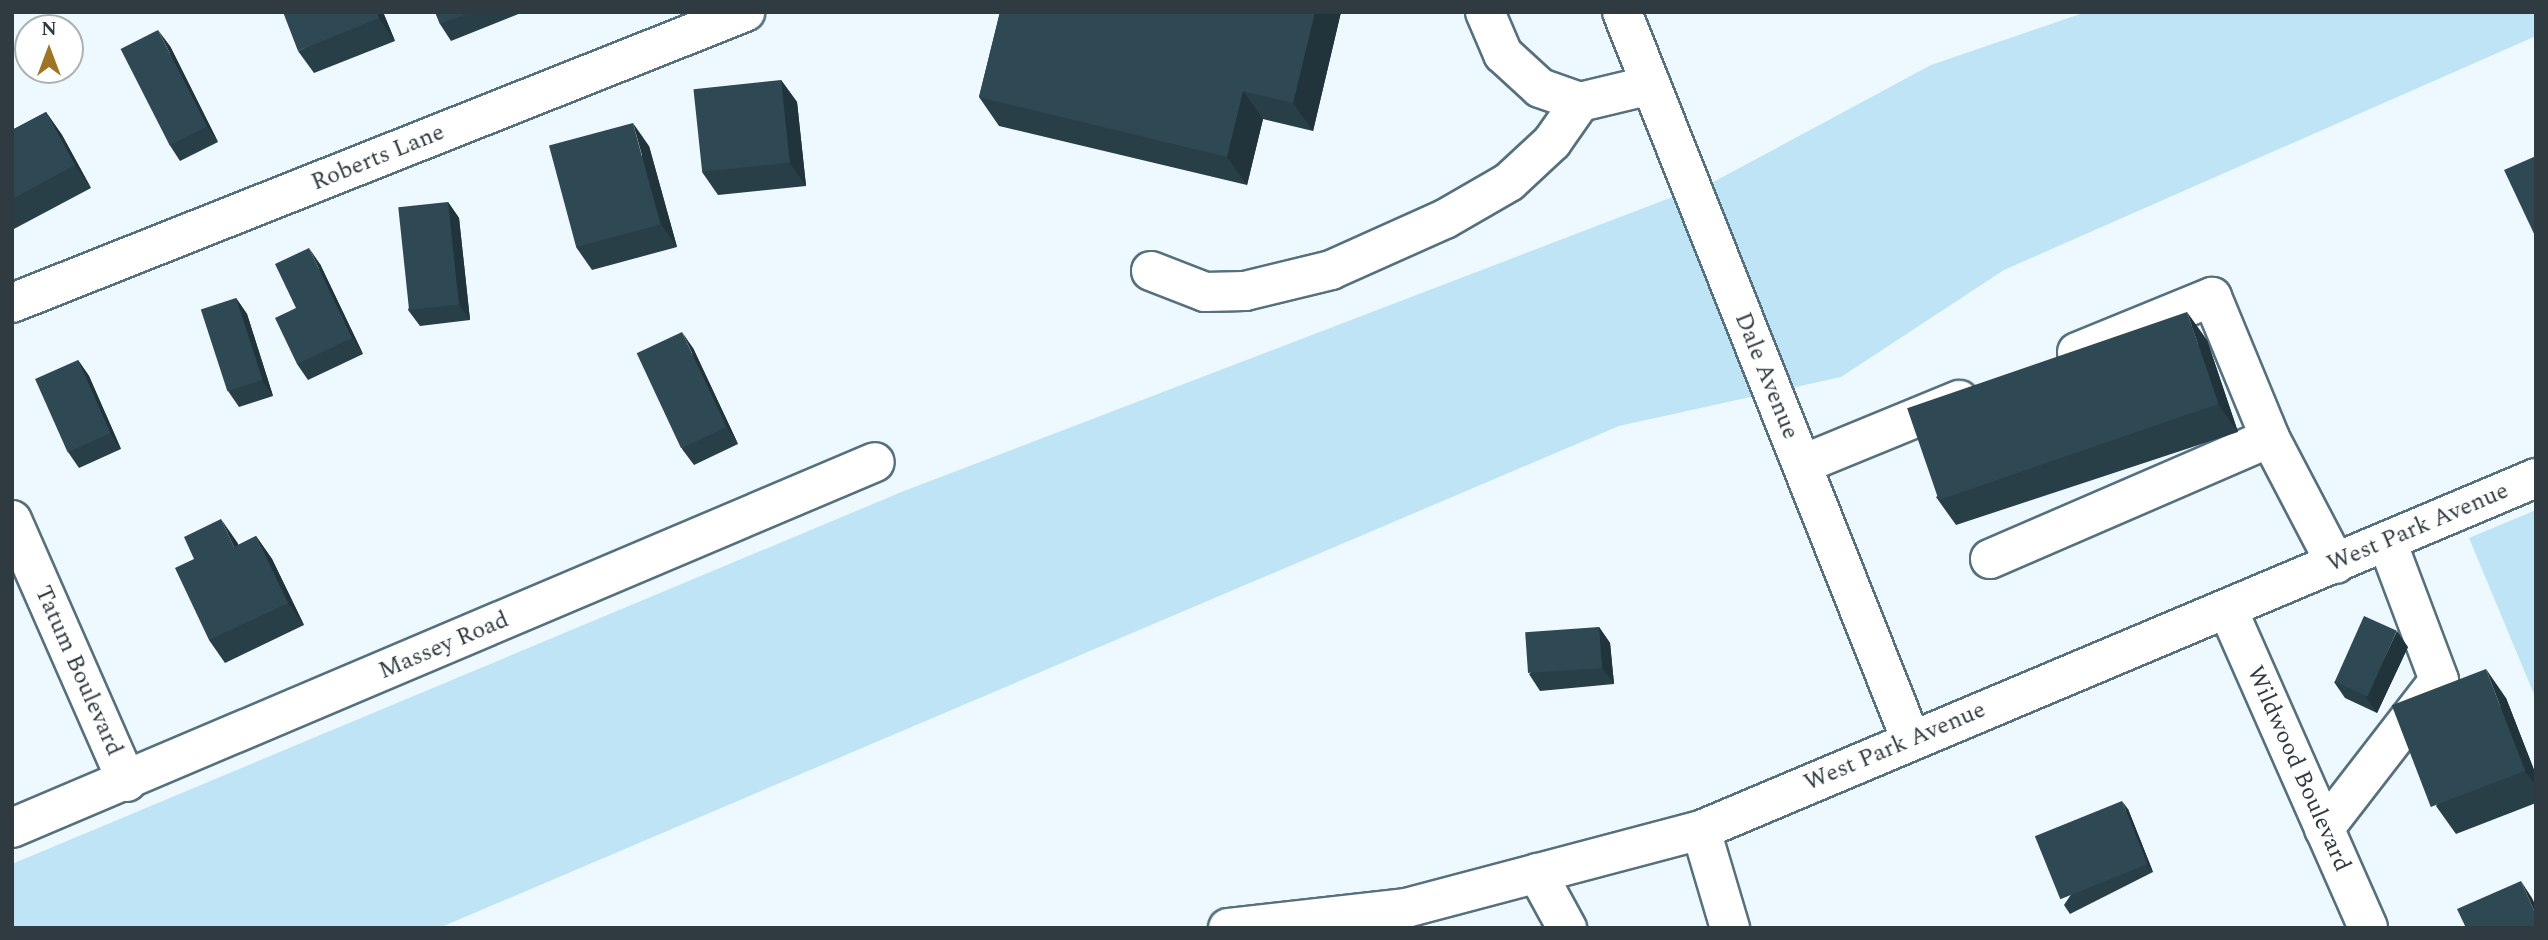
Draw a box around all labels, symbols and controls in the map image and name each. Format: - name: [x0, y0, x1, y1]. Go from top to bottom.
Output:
- north arrow: [14, 14, 84, 84]
- text: N: [41, 15, 57, 44]
- street label: Roberts Lane: [307, 118, 449, 198]
- street label: Dale Avenue: [1728, 308, 1804, 444]
- street label: West Park Avenue: [2323, 477, 2513, 579]
- street label: Tatum Boulevard: [28, 582, 128, 760]
- street label: Massey Road: [375, 606, 513, 686]
- street label: Wildwood Boulevard: [2240, 662, 2356, 876]
- street label: West Park Avenue: [1800, 696, 1990, 798]

